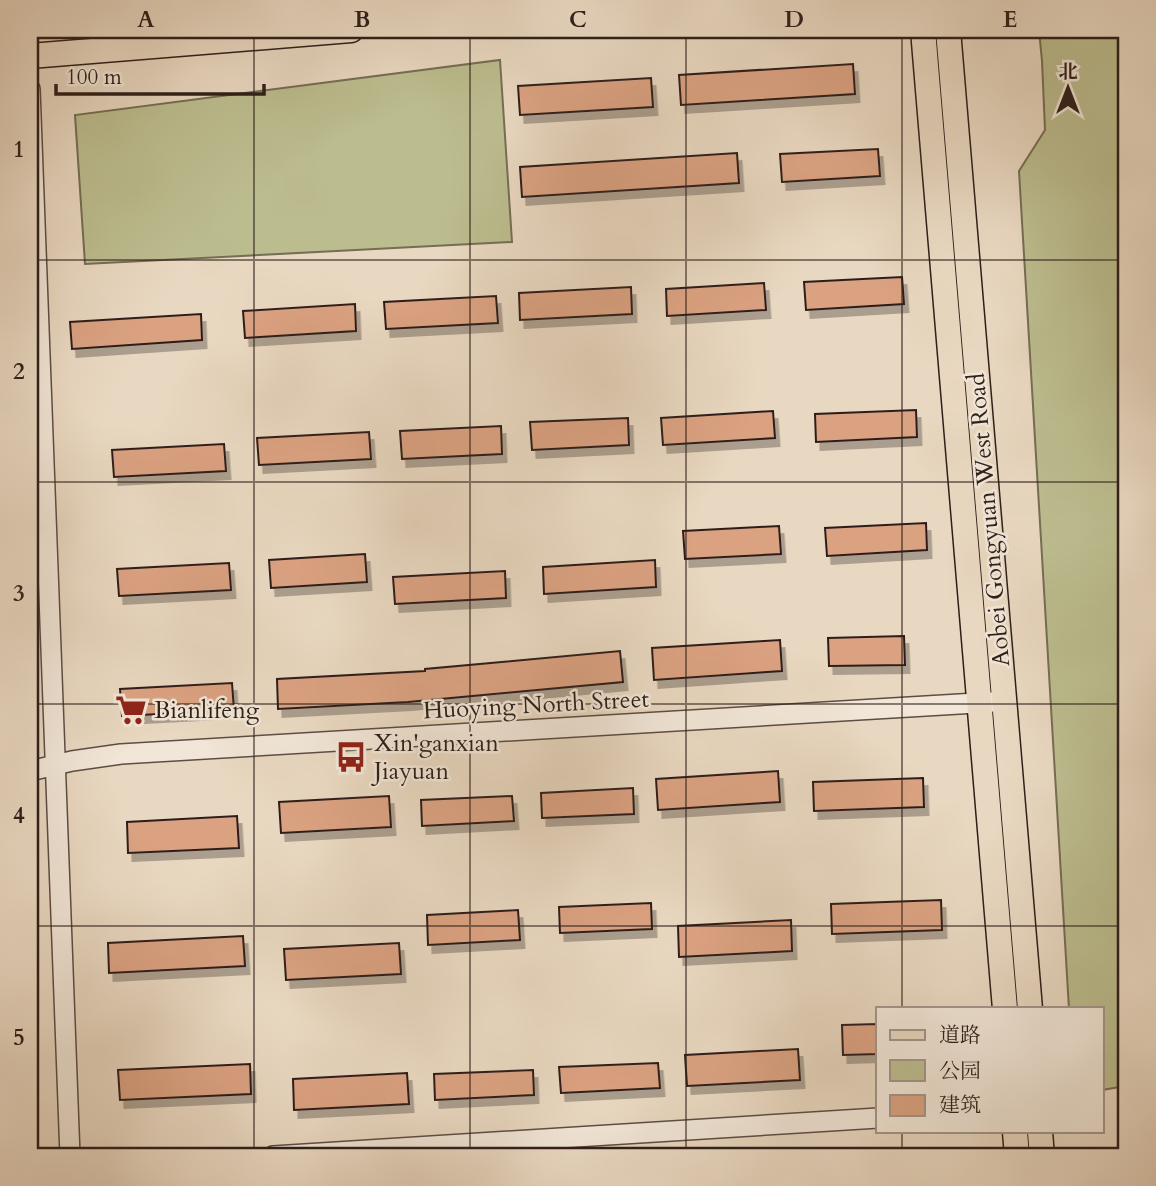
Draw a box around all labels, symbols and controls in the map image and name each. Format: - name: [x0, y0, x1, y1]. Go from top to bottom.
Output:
- text: A: [137, 4, 155, 35]
- text: B: [354, 4, 370, 35]
- text: C: [569, 4, 587, 35]
- text: D: [784, 4, 804, 35]
- text: E: [1003, 4, 1017, 35]
- scale bar: [56, 52, 264, 96]
- north arrow: [1034, 52, 1104, 122]
- text: 北: [1058, 59, 1078, 85]
- text: 100 m: [66, 63, 122, 92]
- text: 1: [13, 134, 25, 165]
- text: 2: [13, 356, 25, 387]
- street label: Aobei Gongyuan West Road: [960, 372, 1018, 668]
- text: 3: [13, 578, 25, 609]
- street label: Huoying North Street: [422, 683, 650, 727]
- supermarket icon: Bianlifeng: [114, 693, 148, 727]
- place label: Bianlifeng: [154, 694, 260, 727]
- place label: Xin'ganxian Jiayuan: [371, 727, 499, 788]
- bus stop icon: Xin'ganxian Jiayuan: [334, 740, 368, 774]
- text: 4: [13, 800, 25, 831]
- legend: [876, 1007, 1104, 1134]
- text: 道路: [939, 1021, 981, 1050]
- text: 5: [13, 1022, 25, 1053]
- text: 公园: [939, 1057, 981, 1086]
- text: 建筑: [939, 1091, 981, 1120]

